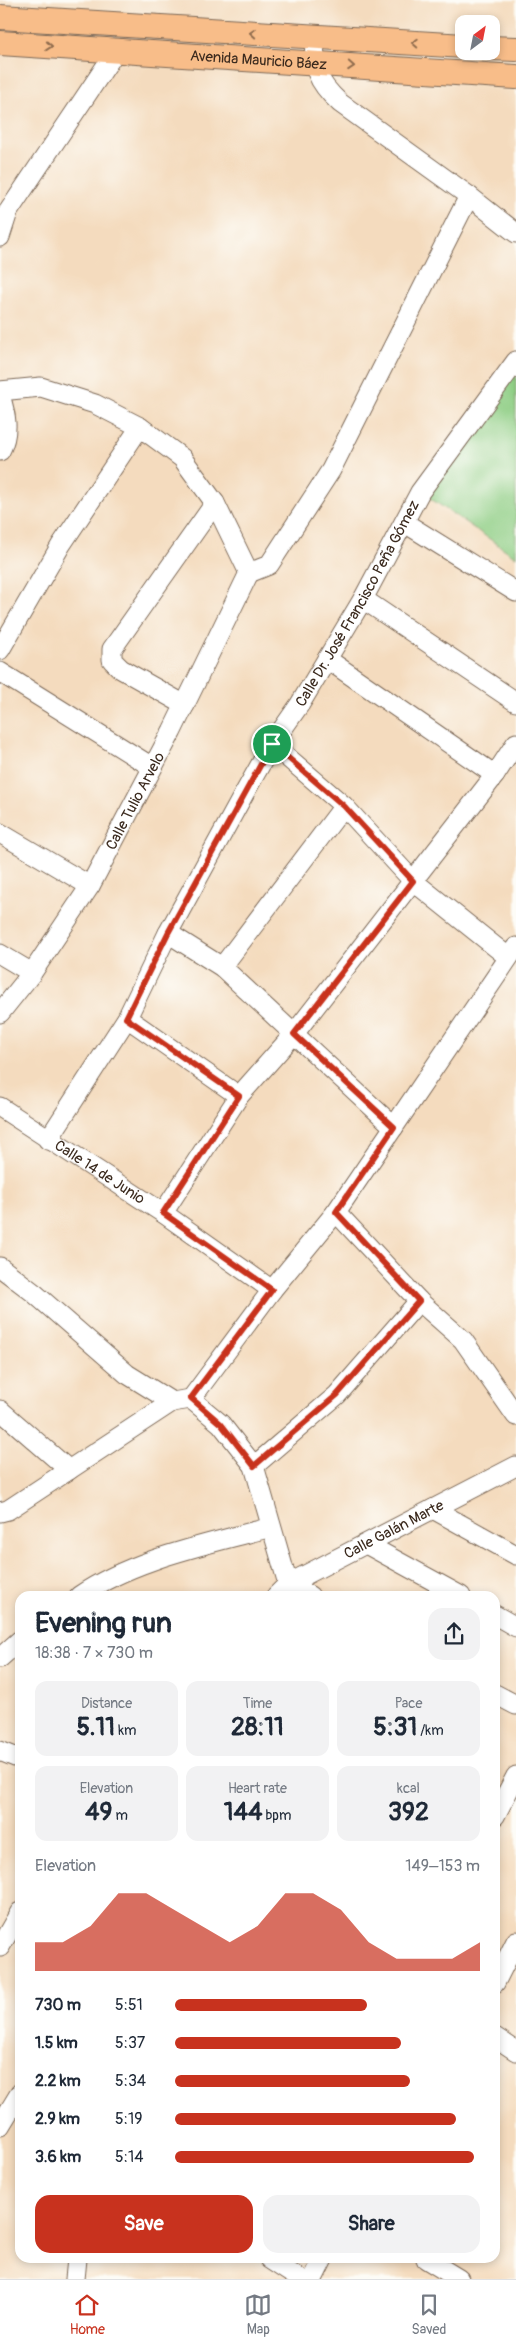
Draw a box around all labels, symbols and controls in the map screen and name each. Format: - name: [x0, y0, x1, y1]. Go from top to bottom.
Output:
- north arrow: [455, 15, 500, 60]
- map controls: [455, 15, 500, 60]
- one-way arrow: [249, 28, 257, 39]
- one-way arrow: [411, 38, 419, 49]
- one-way arrow: [45, 41, 53, 52]
- street label: Avenida Mauricio Báez: [189, 46, 328, 74]
- one-way arrow: [347, 60, 355, 71]
- street label: Calle Dr. José Francisco Peña Gómez: [291, 497, 423, 710]
- pin: [251, 723, 293, 765]
- icon: arrive: [258, 730, 286, 758]
- street label: Calle Tulio Arvelo: [101, 749, 169, 853]
- street label: Calle 14 de Junio: [51, 1136, 149, 1208]
- street label: Calle Galán Marte: [341, 1495, 447, 1563]
- text: Evening run: [35, 1606, 172, 1641]
- button: share: [428, 1608, 480, 1660]
- text: 18:38 · 7 × 730 m: [35, 1643, 153, 1663]
- text: Distance: [81, 1695, 132, 1712]
- text: Time: [243, 1695, 272, 1712]
- text: Pace: [395, 1695, 422, 1712]
- text: 5.11: [77, 1712, 115, 1743]
- text: 28:11: [231, 1712, 284, 1743]
- text: 5:31: [373, 1712, 417, 1743]
- text: km: [115, 1722, 136, 1739]
- text: /km: [417, 1722, 444, 1739]
- text: Elevation: [80, 1780, 133, 1797]
- text: Heart rate: [228, 1780, 287, 1797]
- text: kcal: [397, 1780, 420, 1797]
- text: 49: [85, 1797, 112, 1828]
- text: 144: [224, 1797, 262, 1828]
- text: 392: [388, 1797, 429, 1828]
- text: m: [112, 1807, 128, 1824]
- text: bpm: [262, 1807, 291, 1824]
- text: Elevation: [35, 1856, 96, 1876]
- text: 149–153 m: [405, 1856, 480, 1876]
- text: 730 m: [35, 1995, 81, 2015]
- text: 5:51: [115, 1995, 143, 2015]
- text: 1.5 km: [35, 2033, 78, 2053]
- text: 5:37: [115, 2033, 145, 2053]
- text: 2.2 km: [35, 2071, 81, 2091]
- text: 5:34: [115, 2071, 146, 2091]
- text: 2.9 km: [35, 2109, 80, 2129]
- text: 5:19: [115, 2109, 142, 2129]
- text: 3.6 km: [35, 2147, 81, 2167]
- text: 5:14: [115, 2147, 143, 2167]
- button: Save: [35, 2195, 253, 2253]
- button: Share: [263, 2195, 480, 2253]
- tab: Home: [70, 2291, 105, 2338]
- tab: Map: [244, 2291, 272, 2338]
- tab: Saved: [412, 2291, 446, 2338]

